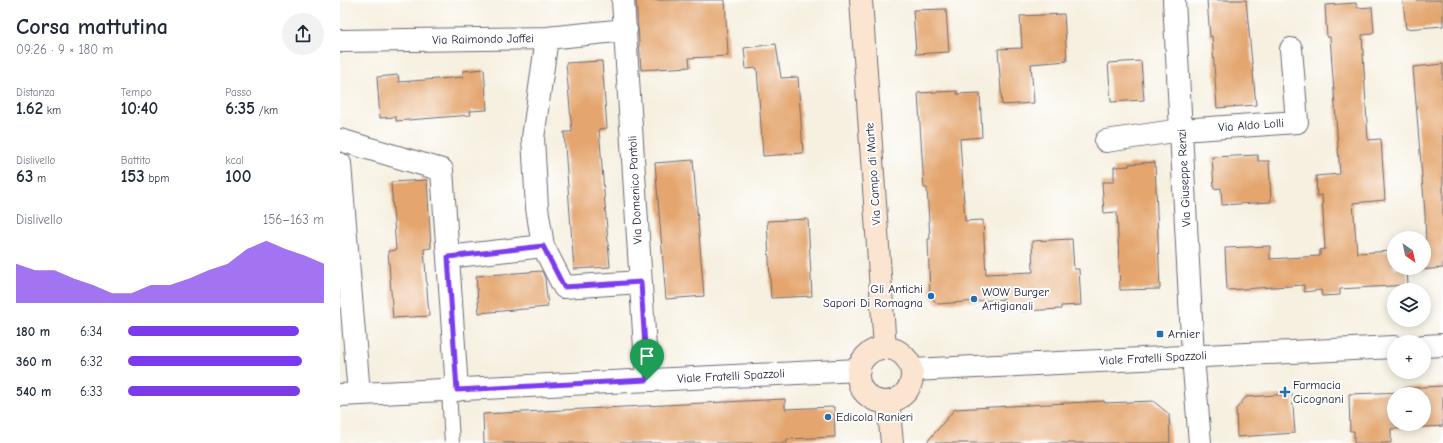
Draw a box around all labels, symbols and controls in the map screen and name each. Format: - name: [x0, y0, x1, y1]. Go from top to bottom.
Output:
- button: share: [282, 13, 324, 55]
- text: Corsa mattutina: [16, 14, 168, 40]
- street label: Via Raimondo Jaffei: [432, 31, 534, 47]
- text: 09:26 · 9 × 180 m: [16, 42, 113, 57]
- text: Distanza: [16, 86, 55, 99]
- text: Tempo: [121, 86, 152, 99]
- text: Passo: [225, 86, 252, 99]
- text: 1.62: [16, 99, 43, 118]
- text: 10:40: [121, 99, 158, 118]
- text: 6:35: [225, 99, 255, 118]
- text: km: [43, 104, 61, 117]
- text: /km: [255, 104, 278, 117]
- street label: Via Aldo Lolli: [1218, 116, 1284, 134]
- street label: Via Campo di Marte: [862, 122, 884, 226]
- street label: Via Giuseppe Renzi: [1174, 129, 1194, 227]
- street label: Via Domenico Pantoli: [625, 135, 645, 245]
- text: Dislivello: [16, 154, 55, 167]
- text: Battito: [121, 154, 151, 167]
- text: kcal: [225, 154, 244, 167]
- text: 63: [16, 167, 33, 186]
- text: 153: [121, 167, 145, 186]
- text: 100: [225, 167, 251, 186]
- text: m: [33, 172, 46, 185]
- text: bpm: [145, 172, 169, 185]
- text: Dislivello: [16, 212, 63, 227]
- text: 156–163 m: [263, 212, 324, 227]
- north arrow: [1387, 231, 1431, 275]
- map controls: [1387, 231, 1431, 431]
- place label: Gli Antichi Sapori Di Romagna: [823, 282, 923, 310]
- button: layers: [1387, 283, 1431, 327]
- place label: WOW Burger Artigianali: [982, 285, 1049, 313]
- marker: Gli Antichi Sapori Di Romagna: [926, 291, 936, 301]
- marker: WOW Burger Artigianali: [969, 294, 979, 304]
- text: 180 m: [16, 324, 50, 339]
- text: 6:34: [80, 324, 102, 339]
- place label: Arnier: [1168, 327, 1200, 341]
- marker: Arnier: [1155, 329, 1165, 339]
- button: +: [1387, 335, 1431, 379]
- pin: [630, 339, 664, 380]
- icon: arrive: [636, 345, 658, 367]
- street label: Viale Fratelli Spazzoli: [1099, 348, 1207, 368]
- text: 360 m: [16, 354, 52, 369]
- text: 6:32: [80, 354, 103, 369]
- street label: Viale Fratelli Spazzoli: [677, 366, 785, 386]
- place label: Farmacia Cicognani: [1293, 378, 1344, 406]
- text: 540 m: [16, 384, 51, 399]
- text: 6:33: [80, 384, 103, 399]
- marker: Farmacia Cicognani: [1280, 387, 1290, 397]
- button: −: [1387, 387, 1431, 431]
- place label: Edicola Ranieri: [836, 410, 913, 424]
- marker: Edicola Ranieri: [823, 412, 833, 422]

